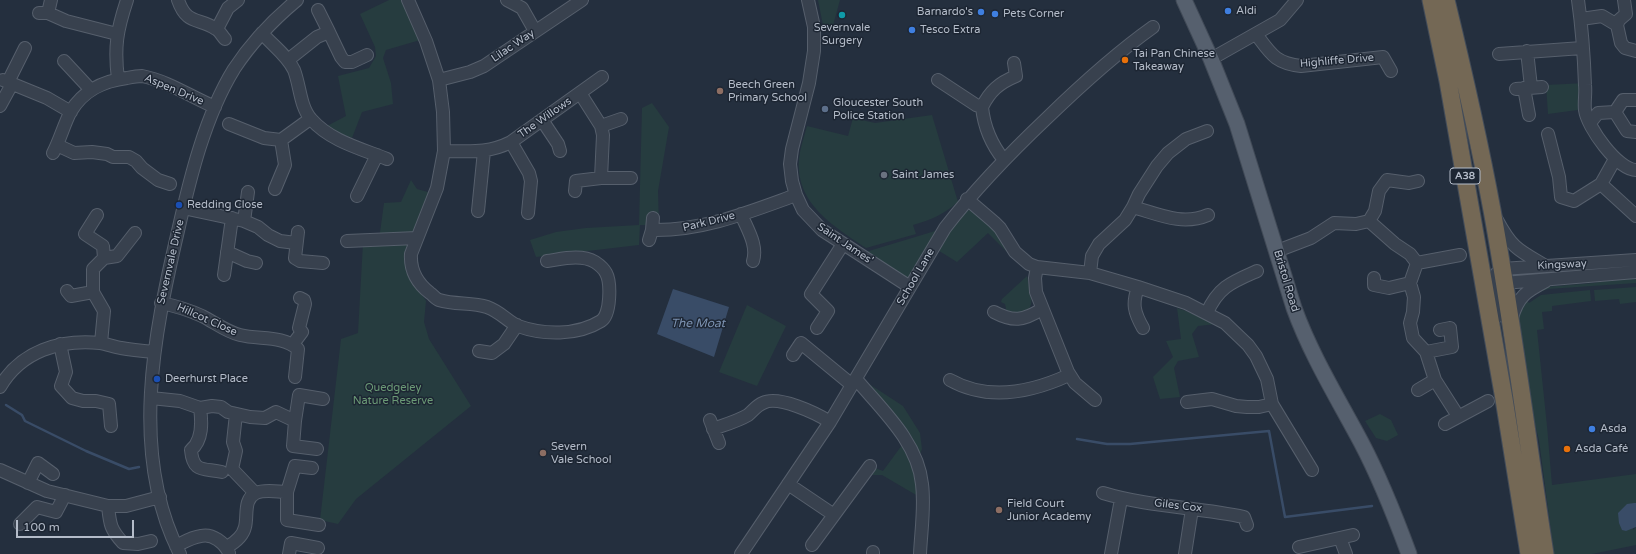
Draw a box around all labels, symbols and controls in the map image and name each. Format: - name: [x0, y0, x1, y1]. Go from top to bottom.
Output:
- place label: Aldi: [1236, 4, 1257, 18]
- place label: Barnardo's: [917, 5, 973, 19]
- marker: Aldi: [1223, 6, 1233, 16]
- marker: Barnardo's: [976, 7, 986, 17]
- place label: Pets Corner: [1003, 7, 1064, 21]
- marker: Pets Corner: [990, 9, 1000, 19]
- marker: Severnvale Surgery: [837, 10, 847, 20]
- place label: Severnvale Surgery: [814, 21, 870, 47]
- place label: Tesco Extra: [920, 23, 980, 37]
- marker: Tesco Extra: [907, 25, 917, 35]
- street label: Lilac Way: [489, 27, 537, 65]
- place label: Tai Pan Chinese Takeaway: [1133, 47, 1215, 73]
- street label: Highliffe Drive: [1299, 51, 1375, 71]
- marker: Tai Pan Chinese Takeaway: [1120, 55, 1130, 65]
- street label: Aspen Drive: [142, 72, 206, 108]
- place label: Beech Green Primary School: [728, 78, 807, 104]
- marker: Beech Green Primary School: [715, 86, 725, 96]
- street label: The Willows: [516, 95, 574, 141]
- place label: Gloucester South Police Station: [833, 96, 923, 122]
- marker: Gloucester South Police Station: [820, 104, 830, 114]
- place label: Saint James: [892, 168, 954, 182]
- road number: A38: [1450, 168, 1480, 184]
- marker: Saint James: [879, 170, 889, 180]
- place label: Redding Close: [187, 198, 263, 212]
- marker: Redding Close: [174, 200, 184, 210]
- street label: Park Drive: [681, 209, 737, 235]
- street label: Severnvale Drive: [155, 218, 187, 306]
- street label: Saint James': [814, 220, 876, 268]
- street label: School Lane: [894, 246, 938, 308]
- street label: Bristol Road: [1270, 249, 1302, 313]
- street label: Kingsway: [1537, 257, 1587, 273]
- street label: Hillcot Close: [175, 301, 239, 339]
- water label: The Moat: [671, 317, 725, 331]
- place label: Deerhurst Place: [165, 372, 248, 386]
- marker: Deerhurst Place: [152, 374, 162, 384]
- park label: Quedgeley Nature Reserve: [353, 381, 433, 407]
- place label: Asda: [1600, 422, 1627, 436]
- marker: Asda: [1587, 424, 1597, 434]
- place label: Severn Vale School: [551, 440, 611, 466]
- place label: Asda Café: [1575, 442, 1628, 456]
- marker: Asda Café: [1562, 444, 1572, 454]
- marker: Severn Vale School: [538, 448, 548, 458]
- place label: Field Court Junior Academy: [1007, 497, 1091, 523]
- street label: Giles Cox: [1153, 497, 1203, 515]
- marker: Field Court Junior Academy: [994, 505, 1004, 515]
- scale bar: [18, 512, 136, 538]
- text: 100 m: [23, 520, 60, 534]

